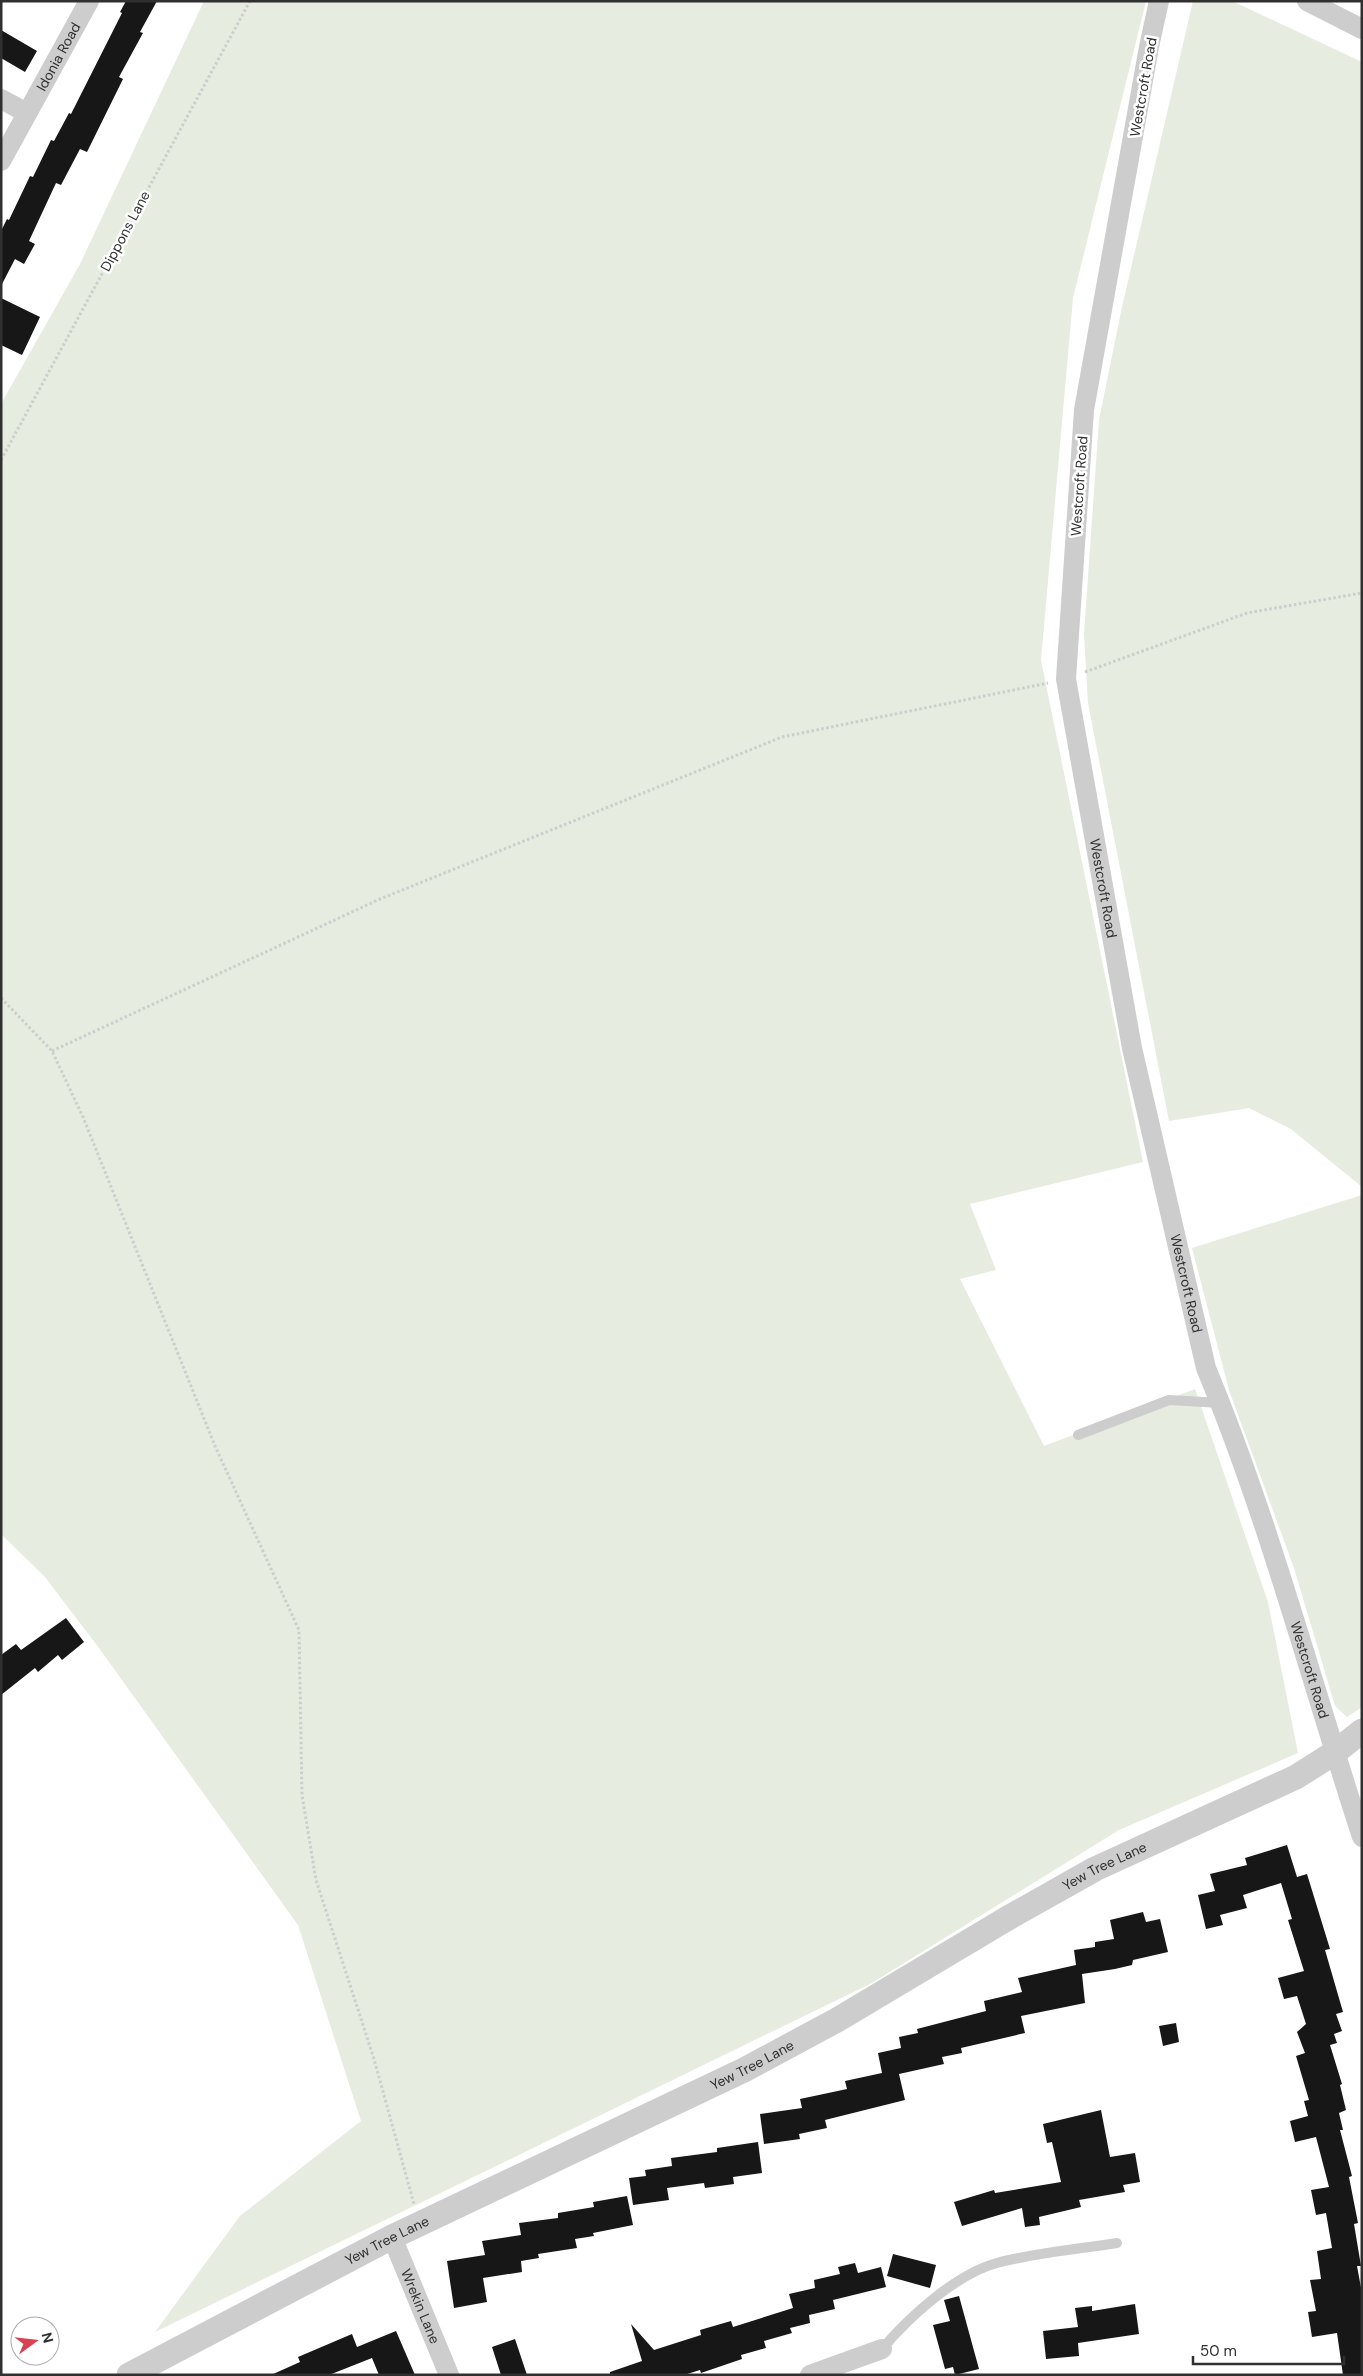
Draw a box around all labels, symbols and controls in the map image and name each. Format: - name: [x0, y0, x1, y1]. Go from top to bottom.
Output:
- street label: Idonia Road: [32, 19, 84, 94]
- street label: Westcroft Road: [1125, 36, 1161, 138]
- street label: Dippons Lane: [96, 188, 154, 274]
- street label: Westcroft Road: [1067, 435, 1091, 537]
- street label: Westcroft Road: [1086, 837, 1121, 939]
- street label: Westcroft Road: [1166, 1232, 1207, 1335]
- street label: Westcroft Road: [1286, 1619, 1333, 1721]
- street label: Yew Tree Lane: [1059, 1838, 1149, 1895]
- street label: Yew Tree Lane: [707, 2036, 797, 2094]
- street label: Yew Tree Lane: [342, 2212, 432, 2269]
- street label: Wrekin Lane: [397, 2266, 444, 2347]
- north arrow: [10, 2316, 60, 2366]
- text: N: [38, 2330, 58, 2345]
- scale bar: [1193, 2334, 1344, 2366]
- text: 50 m: [1200, 2341, 1237, 2361]

